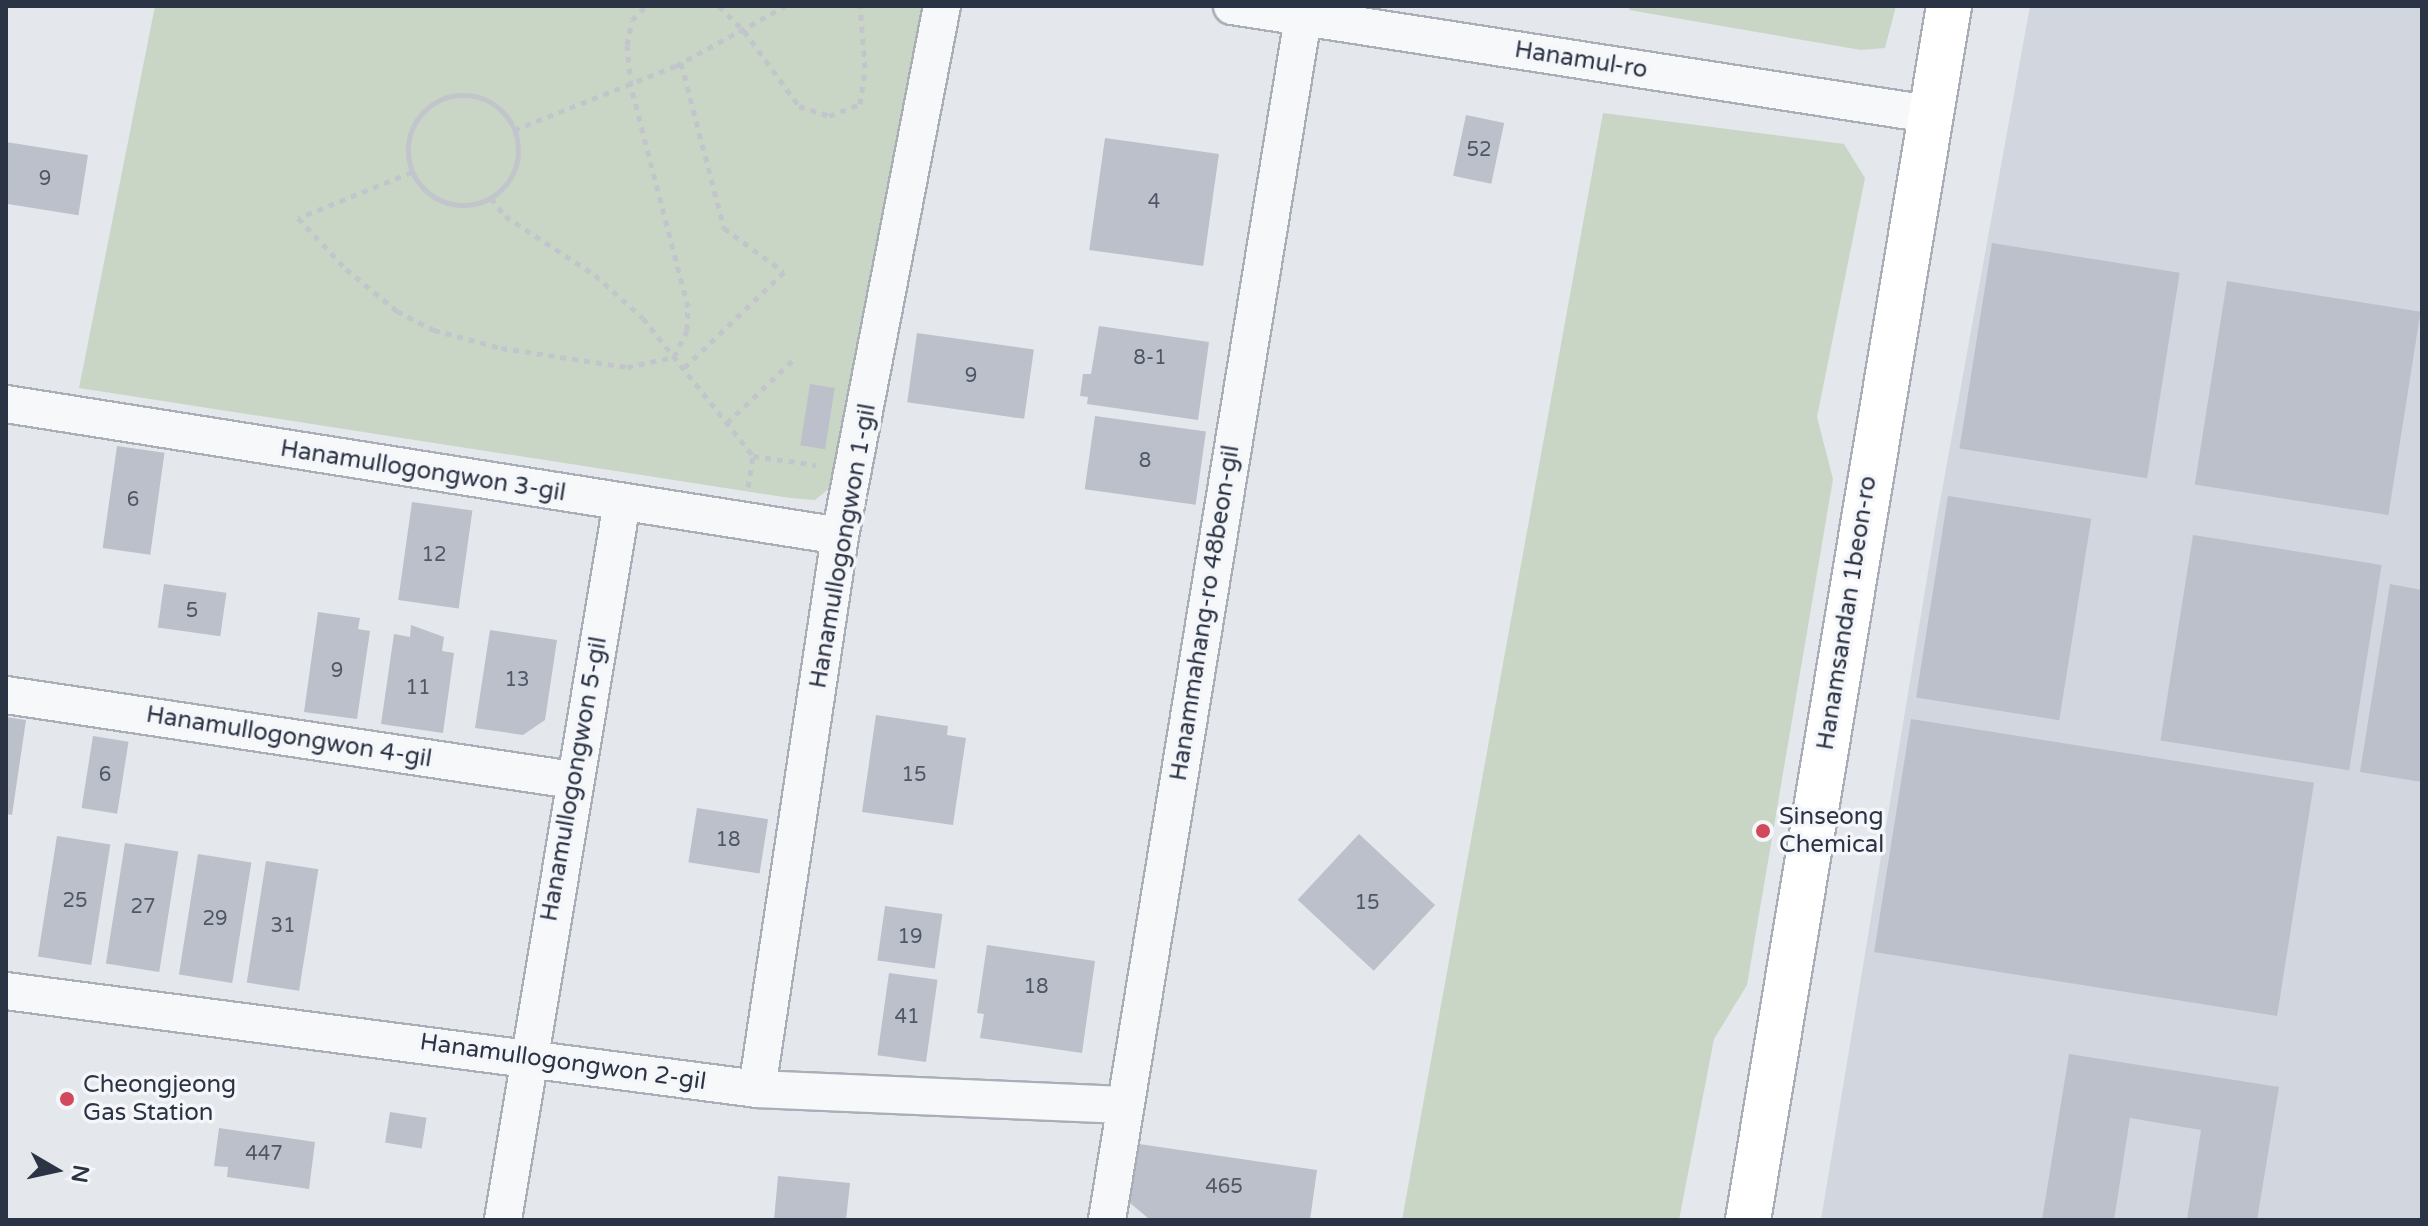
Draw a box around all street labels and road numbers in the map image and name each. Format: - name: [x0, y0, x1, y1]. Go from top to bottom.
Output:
- street label: Hanamul-ro: [1513, 35, 1649, 85]
- street label: Hanamullogongwon 1-gil: [804, 401, 882, 691]
- street label: Hanamullogongwon 3-gil: [278, 434, 568, 508]
- street label: Hanammahang-ro 48beon-gil: [1164, 443, 1246, 783]
- street label: Hanamsandan 1beon-ro: [1811, 474, 1883, 752]
- street label: Hanamullogongwon 5-gil: [535, 634, 613, 924]
- street label: Hanamullogongwon 4-gil: [144, 700, 434, 774]
- street label: Hanamullogongwon 2-gil: [418, 1028, 708, 1096]

